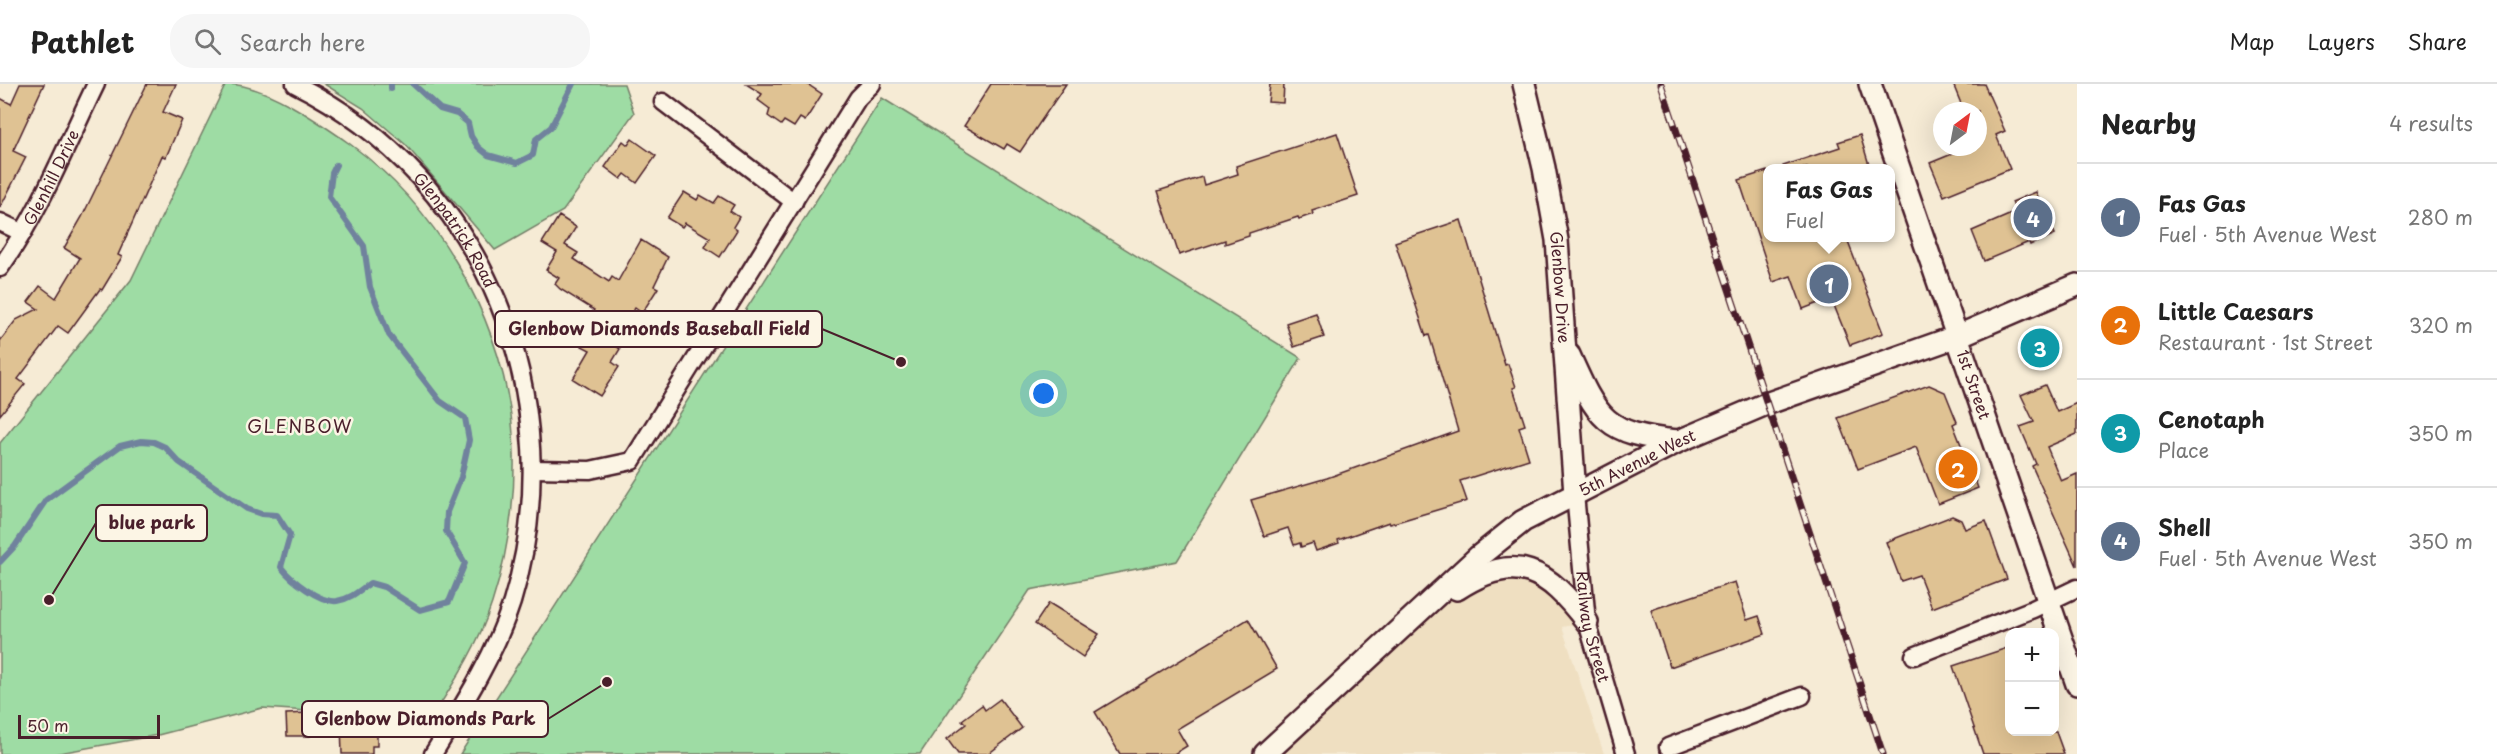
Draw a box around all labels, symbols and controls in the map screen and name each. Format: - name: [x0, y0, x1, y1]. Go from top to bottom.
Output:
- search box: [170, 14, 590, 68]
- text: Pathlet: [30, 20, 134, 63]
- icon: search: [191, 25, 224, 58]
- text: Search here: [239, 25, 365, 58]
- text: Map: [2230, 25, 2274, 57]
- text: Layers: [2307, 25, 2375, 57]
- text: Share: [2408, 25, 2467, 57]
- north arrow: [1933, 102, 1987, 156]
- text: Nearby: [2101, 104, 2196, 143]
- text: 4 results: [2389, 108, 2473, 138]
- street label: Glenhill Drive: [16, 125, 84, 229]
- popup: [1763, 164, 1895, 242]
- street label: Glenpatrick Road: [408, 166, 503, 291]
- text: Fas Gas: [1785, 172, 1873, 205]
- text: Fas Gas: [2158, 186, 2246, 219]
- pin: 4: [2014, 196, 2052, 240]
- text: 1: [2116, 202, 2125, 232]
- text: 280 m: [2408, 202, 2473, 232]
- text: Fuel: [1785, 205, 1824, 235]
- text: Fuel · 5th Avenue West: [2158, 219, 2377, 249]
- street label: Glenbow Drive: [1545, 229, 1577, 344]
- pin: 1: [1810, 262, 1848, 306]
- text: Little Caesars: [2158, 294, 2313, 327]
- text: 2: [2113, 310, 2128, 340]
- text: 320 m: [2409, 310, 2473, 340]
- callout: Glenbow Diamonds Baseball Field: [495, 311, 822, 347]
- text: Glenbow Diamonds Baseball Field: [508, 314, 810, 341]
- pin: 3: [2020, 326, 2060, 370]
- text: Restaurant · 1st Street: [2158, 327, 2373, 357]
- street label: 1st Street: [1952, 346, 1998, 423]
- your location: [1029, 379, 1058, 408]
- text: Cenotaph: [2158, 402, 2265, 435]
- district label: GLENBOW: [247, 412, 353, 439]
- text: 3: [2114, 418, 2127, 448]
- text: 350 m: [2408, 418, 2473, 448]
- street label: 5th Avenue West: [1574, 422, 1699, 502]
- text: Place: [2158, 435, 2209, 465]
- pin: 2: [1938, 446, 1978, 492]
- callout: blue park: [96, 505, 207, 541]
- text: blue park: [109, 508, 195, 535]
- text: Shell: [2158, 510, 2211, 543]
- text: 4: [2114, 526, 2127, 556]
- text: 350 m: [2408, 526, 2473, 556]
- text: Fuel · 5th Avenue West: [2158, 543, 2377, 573]
- street label: Railway Street: [1571, 570, 1617, 685]
- map controls: [2005, 628, 2059, 736]
- button: +: [2005, 628, 2059, 682]
- button: −: [2005, 682, 2059, 736]
- callout: Glenbow Diamonds Park: [302, 701, 548, 737]
- text: Glenbow Diamonds Park: [314, 704, 536, 731]
- scale bar: [18, 712, 160, 740]
- text: 50 m: [27, 713, 68, 737]

